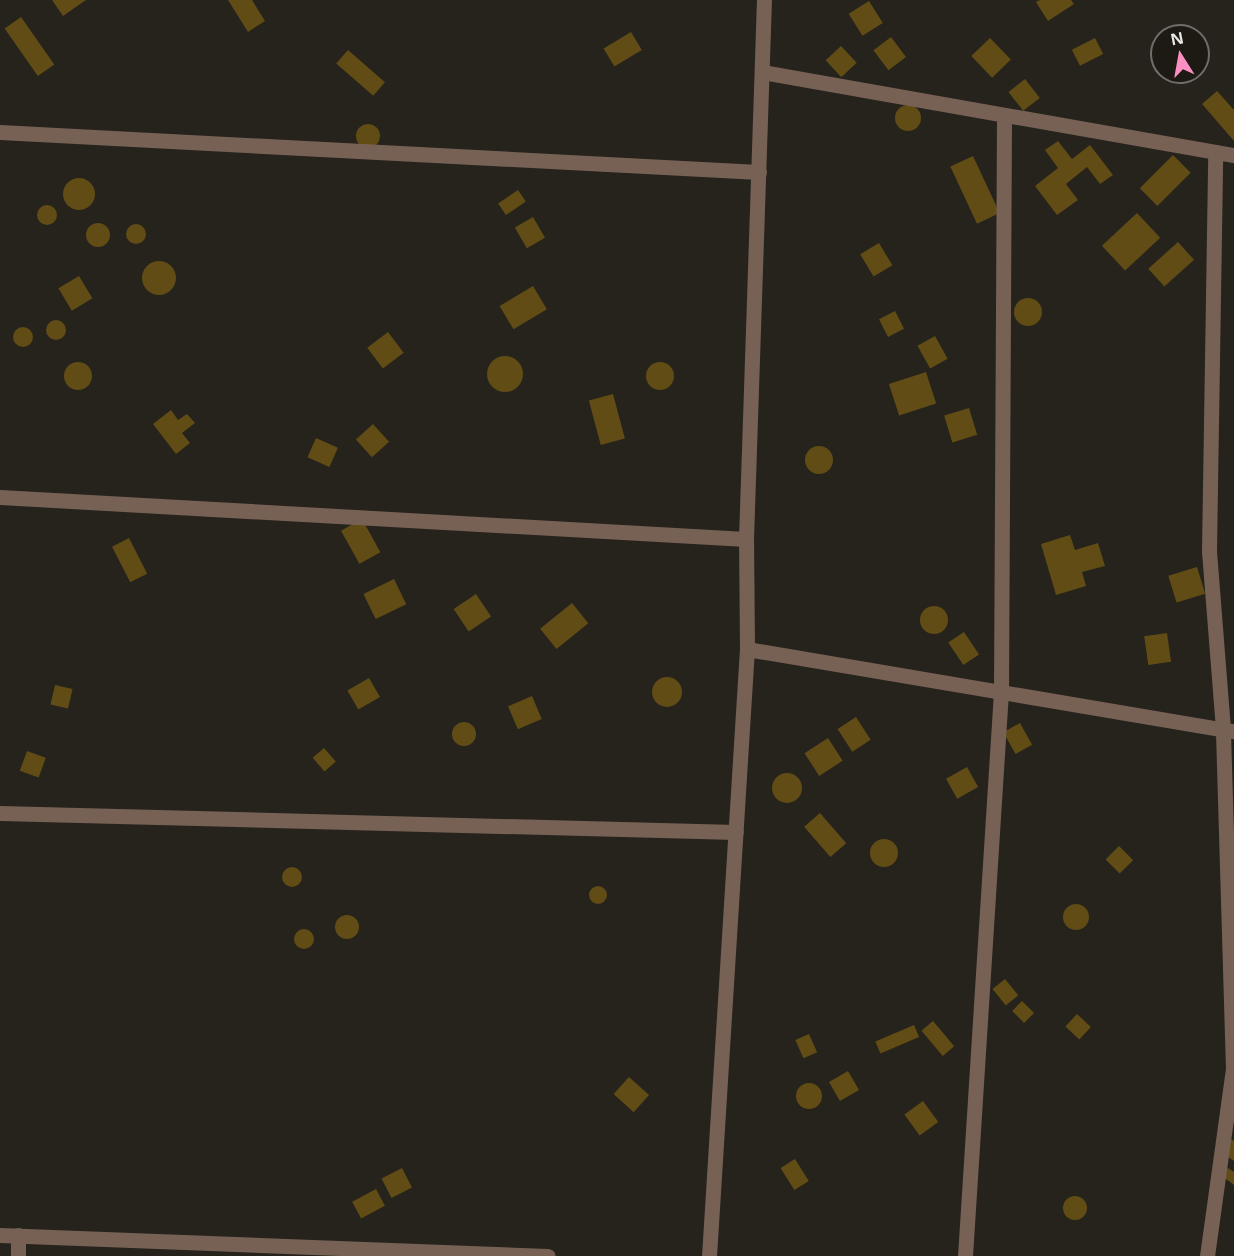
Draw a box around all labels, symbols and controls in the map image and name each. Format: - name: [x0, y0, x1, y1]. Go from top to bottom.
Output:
- north arrow: [1150, 24, 1210, 84]
- text: N: [1168, 26, 1185, 50]

